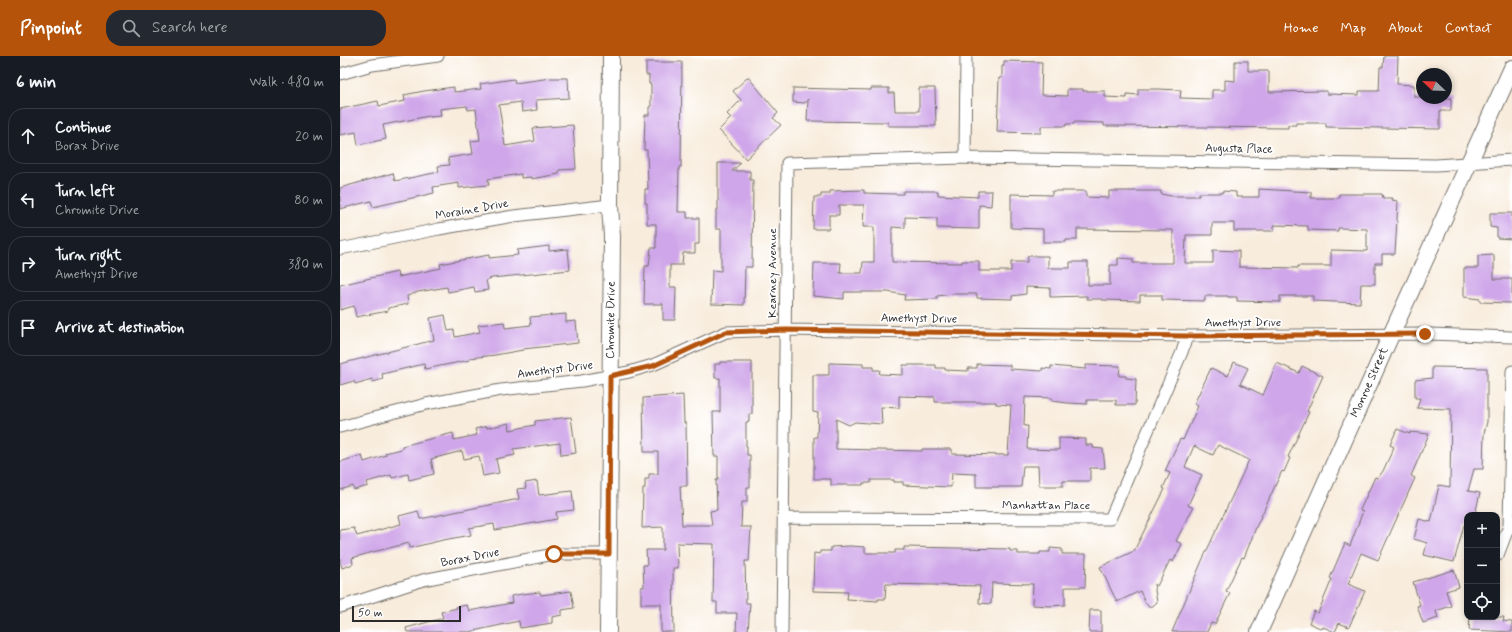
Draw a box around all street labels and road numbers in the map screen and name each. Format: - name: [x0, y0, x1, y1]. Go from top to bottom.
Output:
- street label: Augusta Place: [1205, 140, 1273, 158]
- street label: Moraine Drive: [434, 196, 510, 224]
- street label: Kearney Avenue: [765, 228, 781, 318]
- street label: Chromite Drive: [603, 281, 620, 359]
- street label: Amethyst Drive: [881, 310, 957, 328]
- street label: Amethyst Drive: [1205, 315, 1281, 331]
- street label: Monroe Street: [1347, 345, 1393, 420]
- street label: Amethyst Drive: [516, 357, 594, 383]
- street label: Manhattan Place: [1002, 498, 1090, 514]
- street label: Borax Drive: [439, 544, 501, 572]

